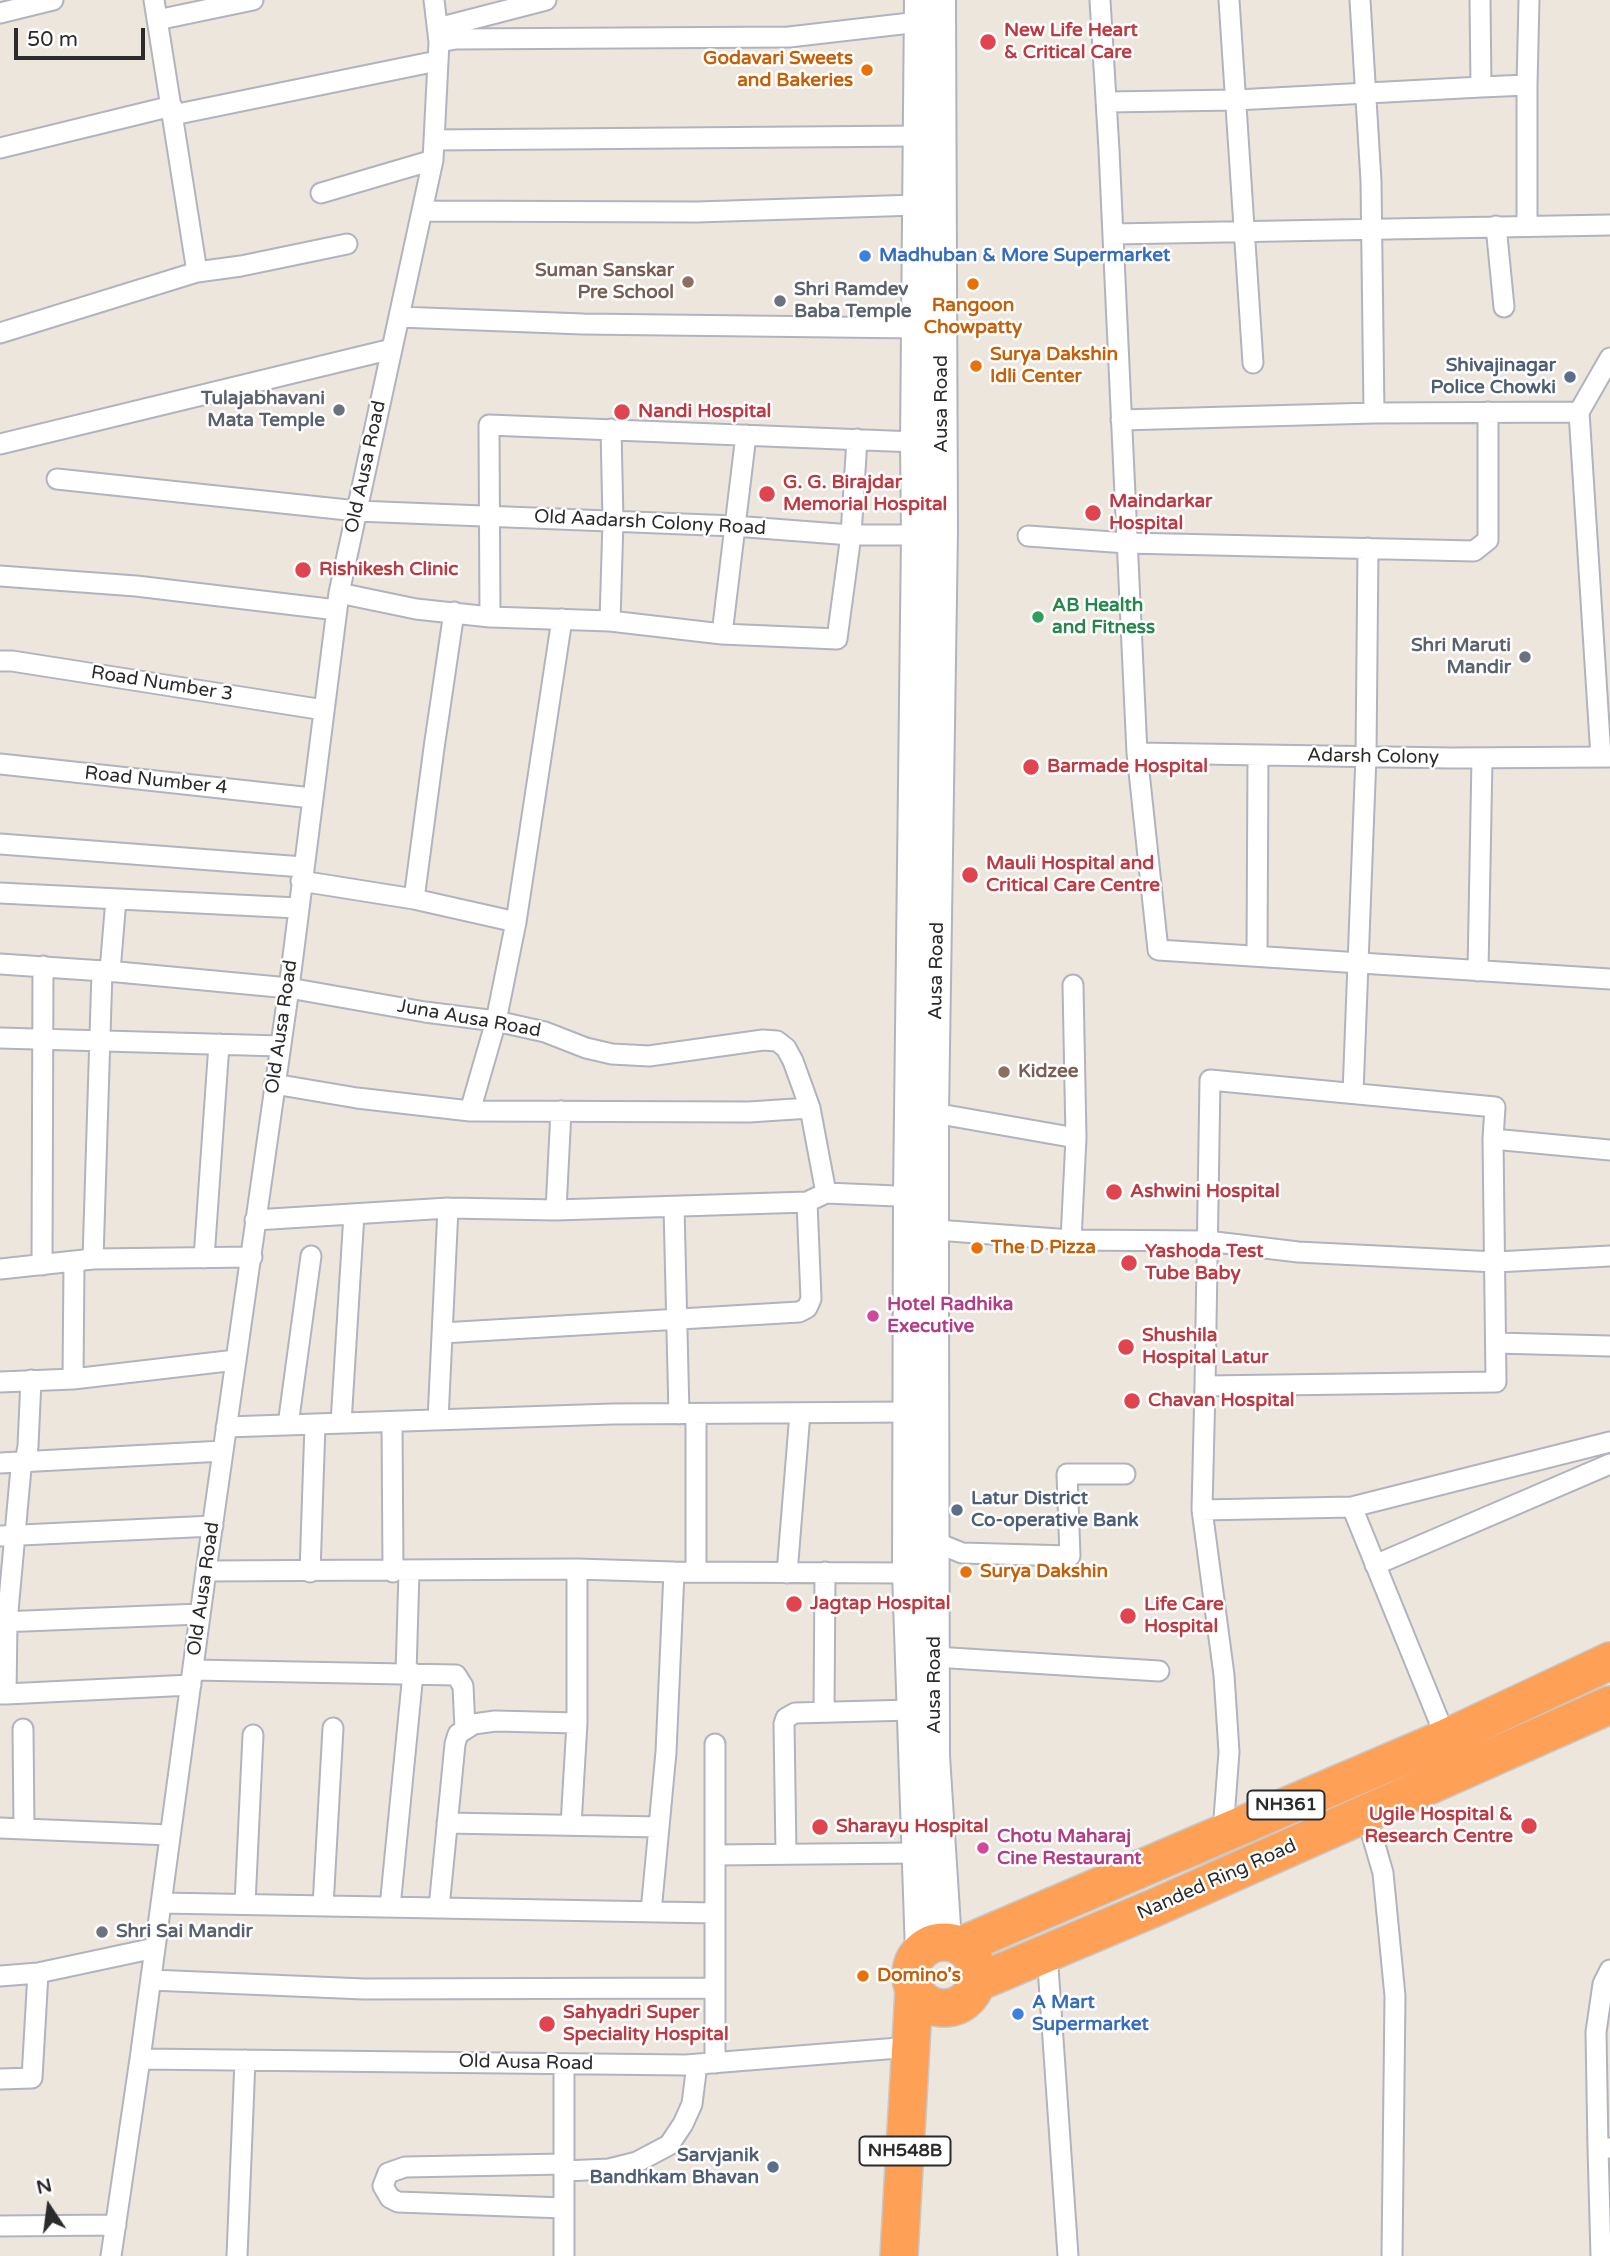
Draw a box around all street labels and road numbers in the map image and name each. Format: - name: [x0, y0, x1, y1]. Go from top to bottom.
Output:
- street label: Ausa Road: [931, 355, 953, 453]
- street label: Old Ausa Road: [341, 399, 391, 535]
- street label: Old Aadarsh Colony Road: [533, 506, 767, 540]
- street label: Road Number 3: [89, 662, 235, 706]
- street label: Adarsh Colony: [1307, 744, 1439, 770]
- street label: Road Number 4: [83, 762, 229, 800]
- street label: Ausa Road: [925, 922, 949, 1020]
- street label: Old Ausa Road: [261, 959, 303, 1095]
- street label: Juna Ausa Road: [395, 995, 543, 1043]
- street label: Old Ausa Road: [183, 1521, 225, 1657]
- street label: Ausa Road: [924, 1636, 946, 1734]
- road number: NH361: [1248, 1790, 1324, 1819]
- street label: Nanded Ring Road: [1134, 1835, 1300, 1925]
- street label: Old Ausa Road: [458, 2050, 594, 2076]
- road number: NH548B: [860, 2136, 950, 2166]

